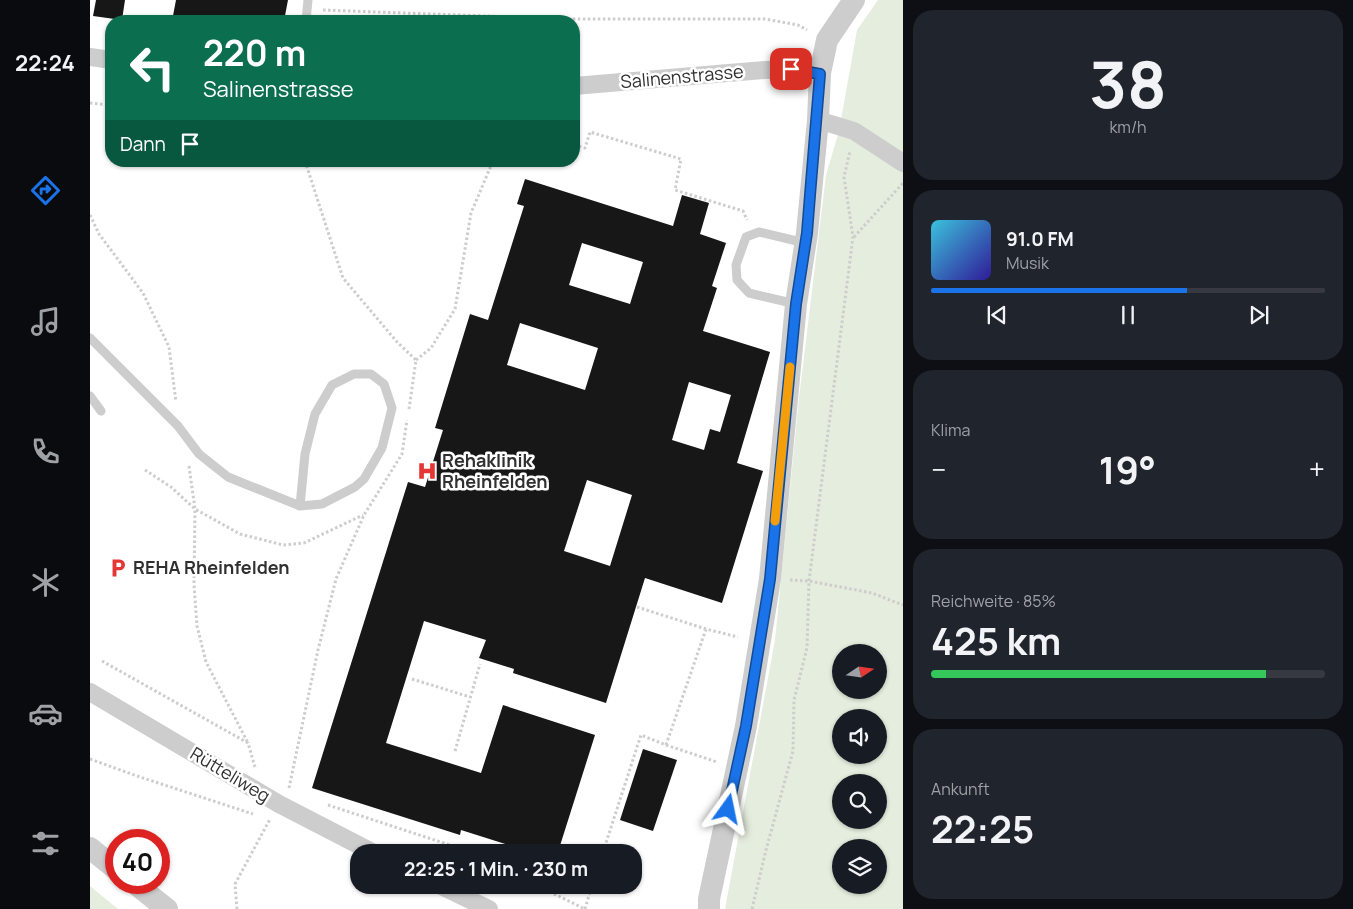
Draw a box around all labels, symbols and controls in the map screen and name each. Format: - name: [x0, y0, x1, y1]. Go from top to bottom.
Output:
- text: 220 m: [203, 29, 306, 77]
- icon: left: [120, 35, 185, 100]
- text: 38: [1089, 39, 1167, 128]
- text: 22:24: [15, 48, 75, 78]
- pin: [770, 48, 812, 90]
- icon: arrive: [777, 55, 805, 83]
- street label: Salinenstrasse: [619, 59, 744, 93]
- text: Salinenstrasse: [203, 74, 354, 104]
- text: km/h: [1109, 116, 1147, 138]
- icon: arrive: [176, 130, 204, 158]
- text: Dann: [120, 131, 166, 157]
- icon: directions: [28, 173, 63, 208]
- text: 91.0 FM: [1006, 226, 1074, 252]
- text: Musik: [1006, 252, 1049, 274]
- icon: previous: [983, 301, 1011, 329]
- icon: pause: [1114, 301, 1142, 329]
- icon: next: [1245, 301, 1273, 329]
- icon: music: [28, 304, 63, 339]
- text: Klima: [931, 419, 970, 441]
- icon: phone: [28, 434, 63, 469]
- text: 19°: [1099, 443, 1156, 495]
- place label: Rehaklinik Rheinfelden: [442, 448, 548, 493]
- text: −: [931, 450, 946, 488]
- text: +: [1309, 450, 1325, 488]
- hospital icon: Rehaklinik Rheinfelden: [416, 460, 438, 482]
- place label: REHA Rheinfelden: [133, 555, 290, 579]
- parking icon: REHA Rheinfelden: [107, 557, 129, 579]
- icon: climate: [28, 565, 63, 600]
- text: Reichweite · 85%: [931, 590, 1056, 612]
- text: 425 km: [931, 614, 1061, 666]
- north arrow: [832, 644, 888, 699]
- map controls: [832, 644, 887, 894]
- icon: car: [28, 696, 63, 731]
- button: sound: [832, 709, 887, 764]
- street label: Rütteliweg: [186, 741, 275, 807]
- button: search: [832, 774, 887, 829]
- text: Ankunft: [931, 778, 990, 800]
- position arrow: [701, 782, 753, 834]
- text: 22:25: [931, 802, 1034, 854]
- icon: filters: [28, 826, 63, 861]
- speed limit sign: 40: [105, 829, 170, 894]
- button: layers: [832, 839, 887, 894]
- text: 22:25 · 1 Min. · 230 m: [404, 856, 588, 882]

